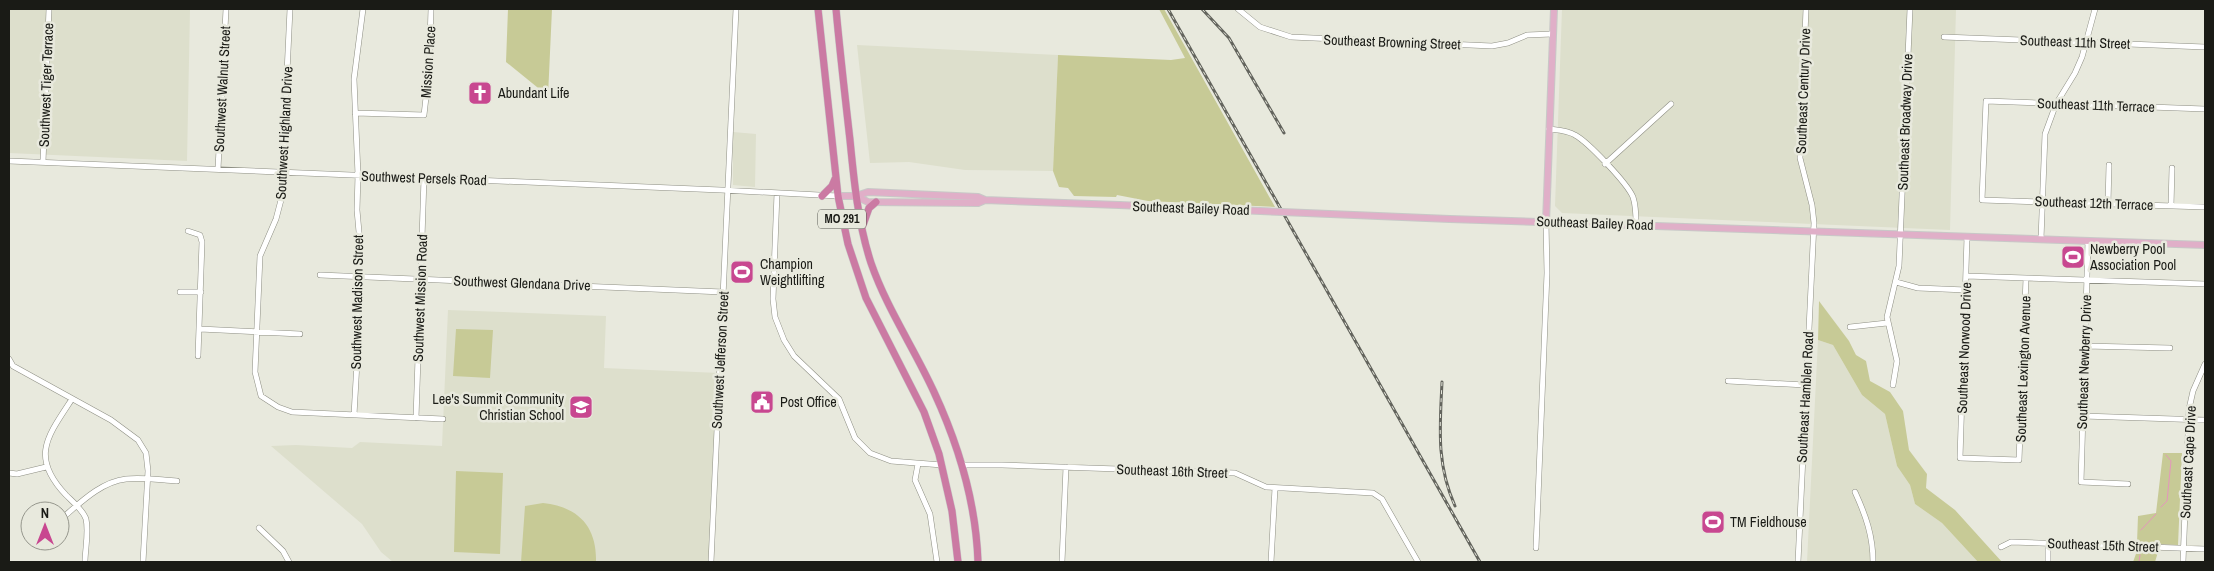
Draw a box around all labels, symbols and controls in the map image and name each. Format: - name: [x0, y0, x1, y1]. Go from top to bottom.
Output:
- street label: Southwest Tiger Terrace: [35, 23, 57, 147]
- street label: Mission Place: [417, 25, 439, 99]
- street label: Southwest Walnut Street: [210, 26, 234, 152]
- street label: Southeast Century Drive: [1792, 28, 1814, 154]
- street label: Southeast Browning Street: [1323, 31, 1461, 53]
- street label: Southeast 11th Street: [2020, 31, 2130, 53]
- street label: Southeast Broadway Drive: [1894, 53, 1916, 191]
- street label: Southwest Highland Drive: [272, 66, 296, 200]
- church icon: Abundant Life: [467, 80, 493, 106]
- place label: Abundant Life: [497, 84, 570, 102]
- street label: Southeast 11th Terrace: [2037, 94, 2155, 116]
- street label: Southwest Persels Road: [361, 167, 487, 189]
- street label: Southeast 12th Terrace: [2034, 192, 2154, 214]
- street label: Southeast Bailey Road: [1132, 197, 1250, 219]
- road number: MO 291: [818, 210, 866, 228]
- street label: Southeast Bailey Road: [1536, 212, 1654, 234]
- street label: Southwest Mission Road: [409, 234, 431, 362]
- street label: Southwest Madison Street: [347, 235, 367, 369]
- place label: Newberry Pool Association Pool: [2089, 240, 2176, 274]
- sports icon: Newberry Pool Association Pool: [2060, 244, 2086, 270]
- place label: Champion Weightlifting: [760, 255, 825, 289]
- sports icon: Champion Weightlifting: [729, 259, 755, 285]
- street label: Southwest Glendana Drive: [453, 272, 591, 294]
- street label: Southeast Norwood Drive: [1953, 282, 1975, 414]
- street label: Southwest Jefferson Street: [707, 291, 733, 429]
- street label: Southeast Newberry Drive: [2073, 294, 2095, 430]
- street label: Southeast Lexington Avenue: [2011, 295, 2035, 443]
- street label: Southeast Hamblen Road: [1793, 331, 1817, 463]
- public building icon: Post Office: [749, 389, 775, 415]
- place label: Lee's Summit Community Christian School: [432, 390, 564, 424]
- place label: Post Office: [780, 393, 837, 411]
- school or university icon: Lee's Summit Community Christian School: [568, 394, 594, 420]
- street label: Southeast Cape Drive: [2176, 405, 2200, 519]
- street label: Southeast 16th Street: [1116, 460, 1228, 482]
- north arrow: [20, 501, 70, 551]
- text: N: [41, 504, 49, 522]
- sports icon: TM Fieldhouse: [1700, 509, 1726, 535]
- place label: TM Fieldhouse: [1730, 513, 1807, 531]
- street label: Southeast 15th Street: [2047, 534, 2159, 556]

